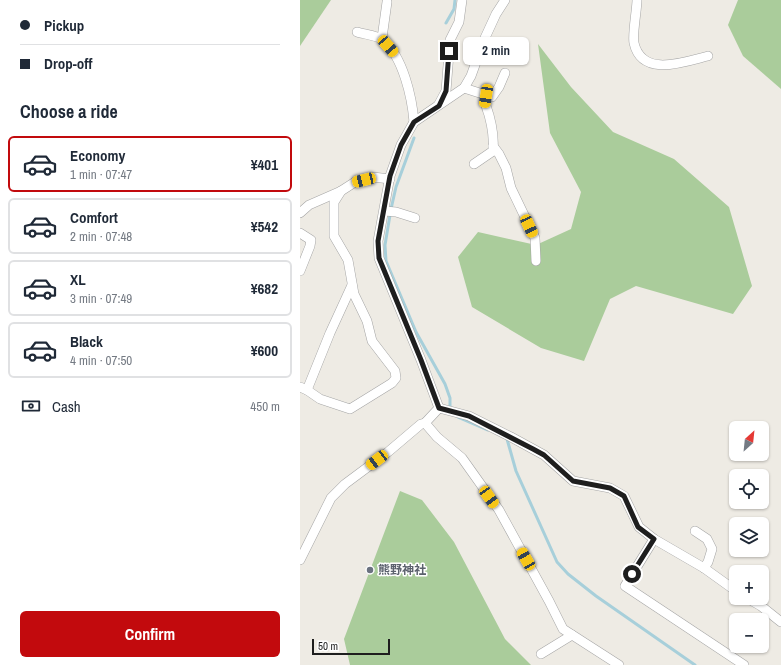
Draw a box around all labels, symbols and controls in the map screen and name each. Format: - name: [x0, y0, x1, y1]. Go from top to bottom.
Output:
- text: Pickup: [44, 15, 84, 36]
- car: [376, 33, 400, 59]
- callout: 2 min: [463, 37, 529, 65]
- route end: [440, 42, 458, 60]
- text: 2 min: [482, 42, 510, 59]
- text: Drop-off: [44, 53, 93, 74]
- car: [478, 83, 494, 109]
- text: Choose a ride: [20, 99, 118, 124]
- text: Economy: [70, 145, 125, 166]
- icon: car: [22, 146, 58, 182]
- text: ¥401: [251, 154, 278, 175]
- text: 1 min · 07:47: [70, 166, 132, 183]
- car: [351, 171, 377, 189]
- text: Comfort: [70, 207, 118, 228]
- icon: car: [22, 208, 58, 244]
- car: [518, 213, 540, 239]
- text: ¥542: [251, 216, 278, 237]
- text: 2 min · 07:48: [70, 228, 132, 245]
- text: XL: [70, 269, 86, 290]
- icon: car: [22, 270, 58, 306]
- text: ¥682: [251, 278, 278, 299]
- text: 3 min · 07:49: [70, 290, 132, 307]
- text: Black: [70, 331, 103, 352]
- icon: car: [22, 332, 58, 368]
- text: ¥600: [251, 340, 278, 361]
- text: 4 min · 07:50: [70, 352, 132, 369]
- icon: cash: [20, 395, 42, 417]
- text: Cash: [52, 396, 81, 417]
- text: 450 m: [250, 398, 280, 415]
- north arrow: [729, 421, 769, 461]
- map controls: [729, 421, 769, 653]
- car: [364, 448, 390, 472]
- button: locate: [729, 469, 769, 509]
- car: [477, 484, 501, 510]
- button: layers: [729, 517, 769, 557]
- car: [515, 546, 537, 572]
- place label: 熊野神社: [378, 562, 426, 578]
- marker: 熊野神社: [365, 565, 375, 575]
- route start: [623, 565, 641, 583]
- button: +: [729, 565, 769, 605]
- button: Confirm: [20, 611, 280, 657]
- button: −: [729, 613, 769, 653]
- scale bar: [312, 637, 390, 656]
- text: 50 m: [318, 639, 338, 653]

